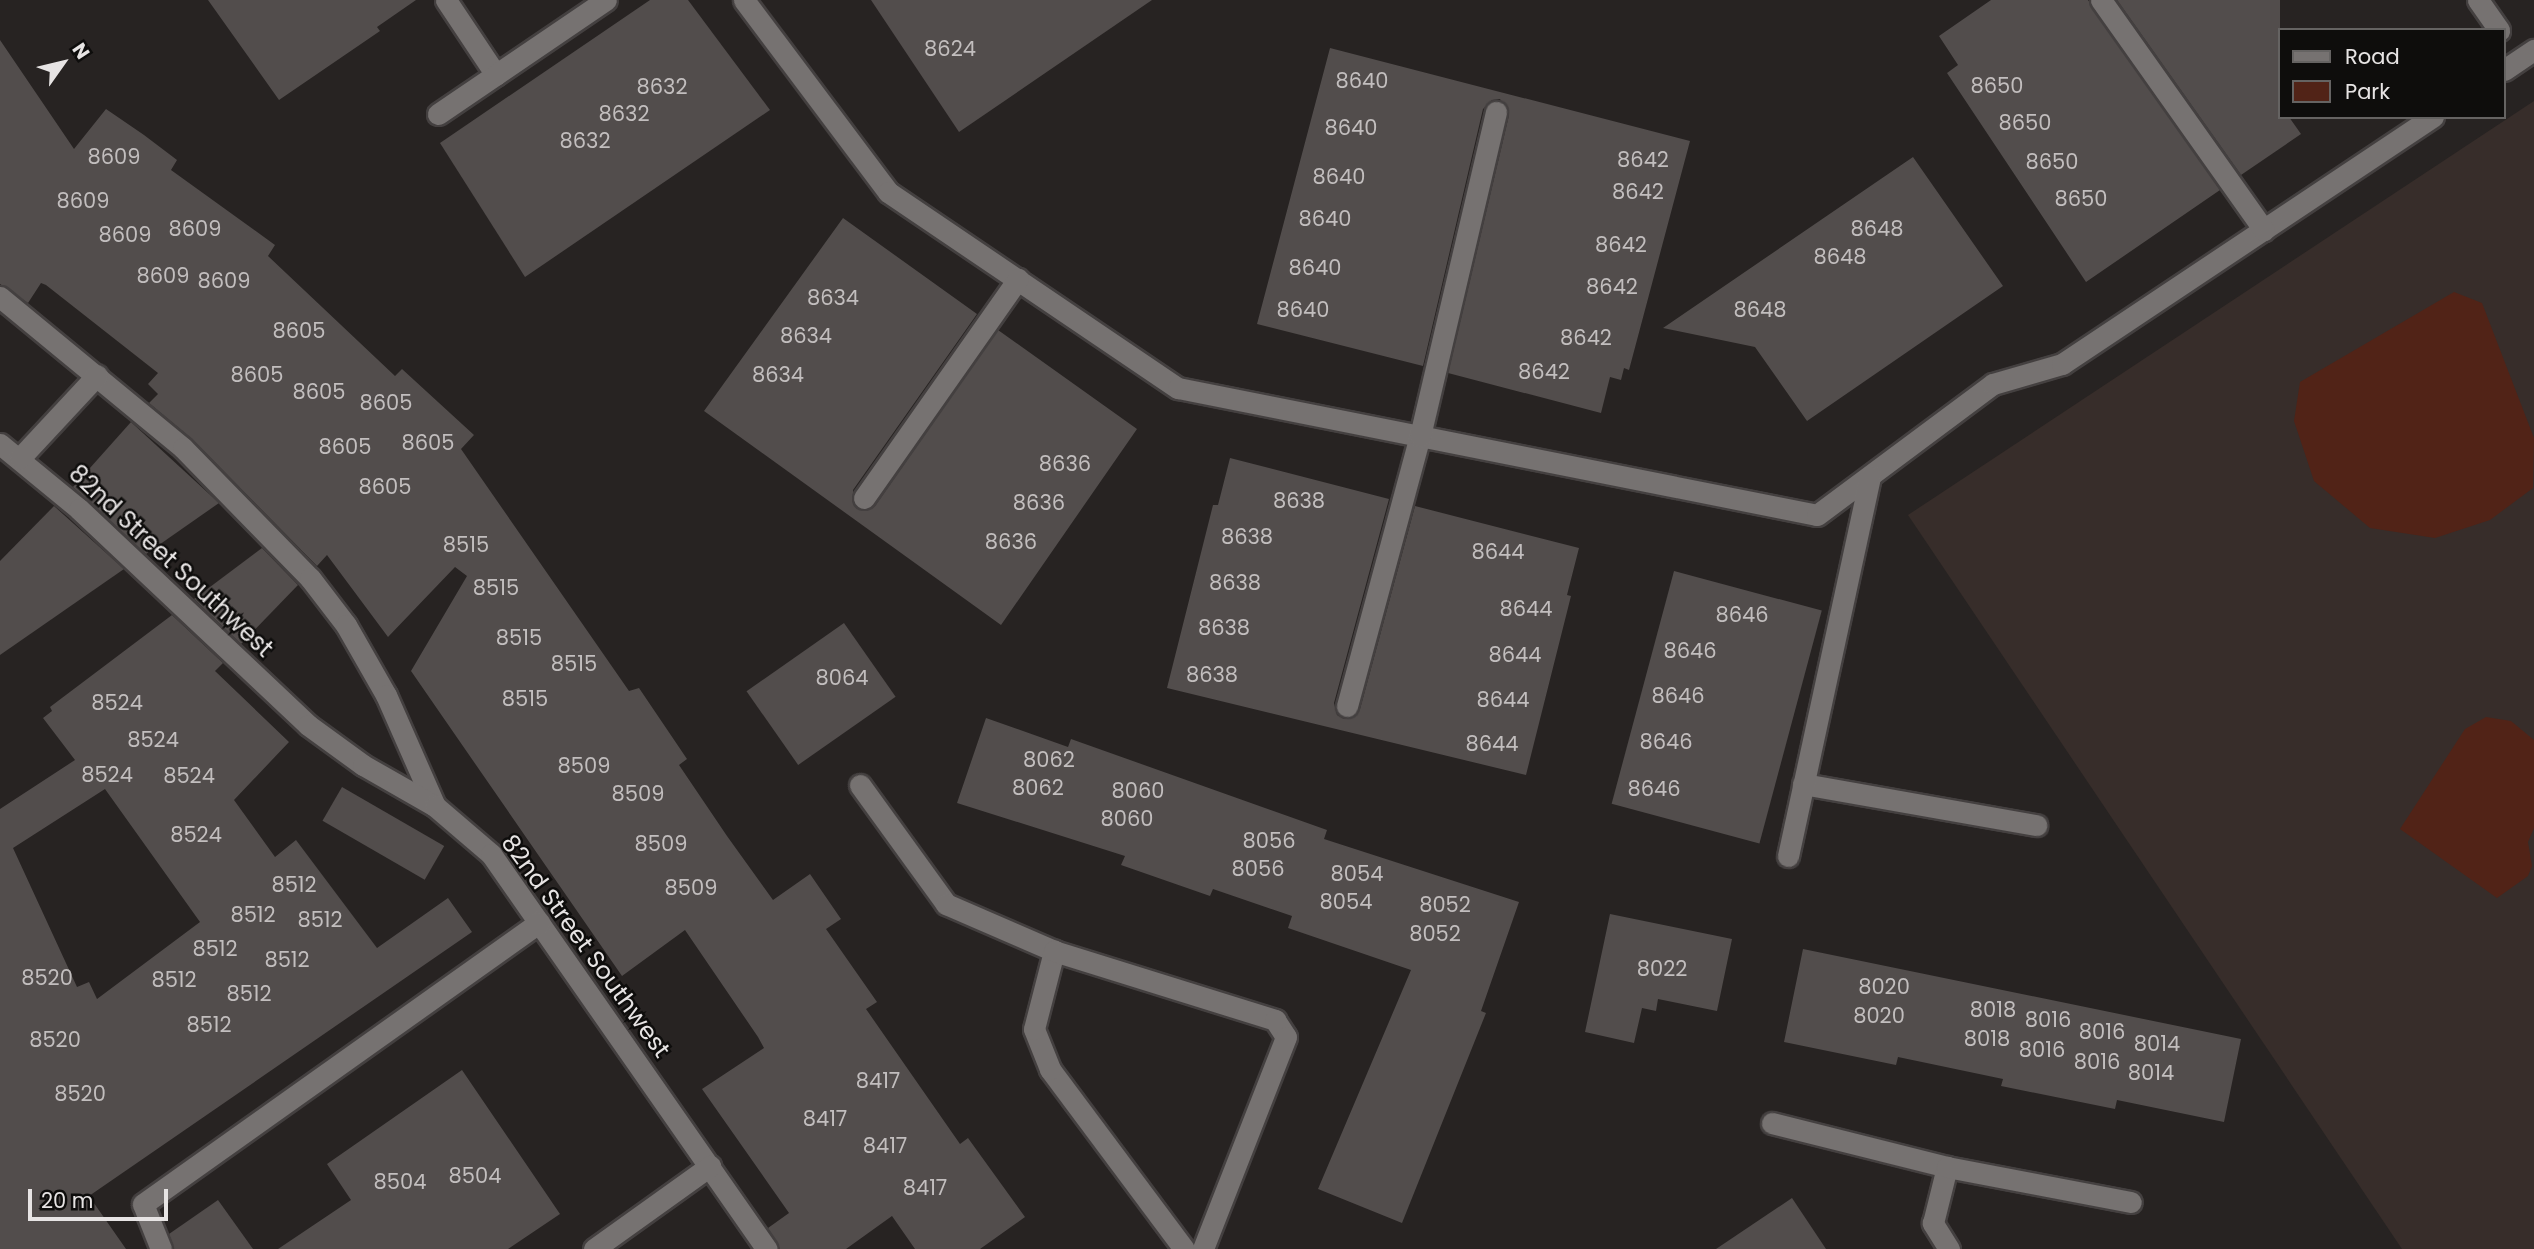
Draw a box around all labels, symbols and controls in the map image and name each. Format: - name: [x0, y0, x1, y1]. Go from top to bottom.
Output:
- north arrow: [28, 28, 98, 98]
- legend: [2278, 28, 2506, 119]
- house number: 8624: [924, 36, 976, 62]
- text: N: [66, 37, 96, 64]
- text: Road: [2345, 42, 2400, 71]
- house number: 8640: [1336, 68, 1388, 94]
- house number: 8650: [1971, 73, 2023, 99]
- house number: 8632: [636, 74, 688, 100]
- text: Park: [2345, 77, 2390, 106]
- house number: 8632: [598, 101, 650, 127]
- house number: 8650: [1999, 110, 2051, 136]
- house number: 8640: [1325, 115, 1377, 141]
- house number: 8632: [559, 128, 611, 154]
- house number: 8609: [87, 144, 141, 170]
- house number: 8642: [1617, 147, 1669, 173]
- house number: 8650: [2026, 149, 2078, 175]
- house number: 8640: [1313, 164, 1365, 190]
- house number: 8642: [1612, 179, 1664, 205]
- house number: 8650: [2055, 186, 2107, 212]
- house number: 8609: [56, 188, 110, 214]
- house number: 8640: [1299, 206, 1351, 232]
- house number: 8609: [168, 216, 222, 242]
- house number: 8648: [1850, 216, 1904, 242]
- house number: 8609: [98, 222, 152, 248]
- house number: 8642: [1595, 232, 1647, 258]
- house number: 8648: [1813, 244, 1867, 270]
- house number: 8640: [1289, 255, 1341, 281]
- house number: 8609: [136, 263, 190, 289]
- house number: 8609: [197, 268, 251, 294]
- house number: 8642: [1586, 274, 1638, 300]
- house number: 8634: [807, 285, 859, 311]
- house number: 8640: [1277, 297, 1329, 323]
- house number: 8648: [1733, 297, 1787, 323]
- house number: 8605: [273, 318, 325, 344]
- house number: 8634: [780, 323, 832, 349]
- house number: 8642: [1560, 325, 1612, 351]
- house number: 8642: [1518, 359, 1570, 385]
- house number: 8605: [231, 362, 283, 388]
- house number: 8634: [752, 362, 804, 388]
- house number: 8605: [293, 379, 345, 405]
- house number: 8605: [360, 390, 412, 416]
- house number: 8605: [402, 430, 454, 456]
- house number: 8605: [319, 434, 371, 460]
- house number: 8636: [1039, 451, 1091, 477]
- street label: 82nd Street Southwest: [63, 459, 279, 663]
- house number: 8605: [359, 474, 411, 500]
- house number: 8638: [1273, 488, 1325, 514]
- house number: 8636: [1013, 490, 1065, 516]
- house number: 8638: [1221, 524, 1273, 550]
- house number: 8636: [985, 529, 1037, 555]
- house number: 8515: [443, 532, 489, 558]
- house number: 8644: [1471, 539, 1525, 565]
- house number: 8638: [1209, 570, 1261, 596]
- house number: 8515: [473, 575, 519, 601]
- house number: 8644: [1499, 596, 1553, 622]
- house number: 8646: [1715, 602, 1769, 628]
- house number: 8638: [1198, 615, 1250, 641]
- house number: 8515: [496, 625, 542, 651]
- house number: 8646: [1663, 638, 1717, 664]
- house number: 8644: [1488, 642, 1542, 668]
- house number: 8515: [551, 651, 597, 677]
- house number: 8638: [1186, 662, 1238, 688]
- house number: 8064: [816, 665, 868, 691]
- house number: 8646: [1651, 683, 1705, 709]
- house number: 8515: [502, 686, 548, 712]
- house number: 8644: [1476, 687, 1530, 713]
- house number: 8524: [91, 690, 143, 716]
- house number: 8524: [127, 727, 179, 753]
- house number: 8646: [1639, 729, 1693, 755]
- house number: 8644: [1465, 731, 1519, 757]
- house number: 8062: [1023, 747, 1075, 773]
- house number: 8509: [558, 753, 610, 779]
- house number: 8524: [81, 762, 133, 788]
- house number: 8524: [163, 763, 215, 789]
- house number: 8062: [1012, 775, 1064, 801]
- house number: 8646: [1627, 776, 1681, 802]
- house number: 8060: [1112, 778, 1164, 804]
- house number: 8509: [612, 781, 664, 807]
- house number: 8060: [1101, 806, 1153, 832]
- house number: 8524: [170, 822, 222, 848]
- house number: 8056: [1243, 828, 1295, 854]
- street label: 82nd Street Southwest: [495, 829, 677, 1063]
- house number: 8509: [635, 831, 687, 857]
- house number: 8056: [1232, 856, 1284, 882]
- house number: 8054: [1331, 861, 1383, 887]
- house number: 8512: [271, 872, 317, 898]
- house number: 8509: [665, 875, 717, 901]
- house number: 8054: [1320, 889, 1372, 915]
- house number: 8052: [1419, 892, 1471, 918]
- house number: 8512: [230, 902, 276, 928]
- house number: 8512: [297, 907, 343, 933]
- house number: 8052: [1409, 921, 1461, 947]
- house number: 8512: [192, 936, 238, 962]
- house number: 8512: [264, 947, 310, 973]
- house number: 8022: [1637, 956, 1687, 982]
- house number: 8520: [21, 965, 73, 991]
- house number: 8512: [151, 967, 197, 993]
- house number: 8020: [1858, 974, 1910, 1000]
- house number: 8512: [226, 981, 272, 1007]
- house number: 8018: [1970, 997, 2016, 1023]
- house number: 8020: [1853, 1003, 1905, 1029]
- house number: 8016: [2025, 1007, 2071, 1033]
- house number: 8512: [186, 1012, 232, 1038]
- house number: 8016: [2079, 1019, 2125, 1045]
- house number: 8018: [1964, 1026, 2010, 1052]
- house number: 8520: [29, 1027, 81, 1053]
- house number: 8014: [2134, 1031, 2180, 1057]
- house number: 8016: [2019, 1037, 2065, 1063]
- house number: 8016: [2074, 1049, 2120, 1075]
- house number: 8014: [2128, 1060, 2174, 1086]
- house number: 8417: [856, 1068, 900, 1094]
- house number: 8520: [54, 1081, 106, 1107]
- house number: 8417: [803, 1106, 847, 1132]
- house number: 8417: [863, 1133, 907, 1159]
- house number: 8504: [449, 1163, 501, 1189]
- house number: 8504: [374, 1169, 426, 1195]
- house number: 8417: [903, 1175, 947, 1201]
- scale bar: [32, 1176, 172, 1220]
- text: 20 m: [41, 1186, 94, 1215]

